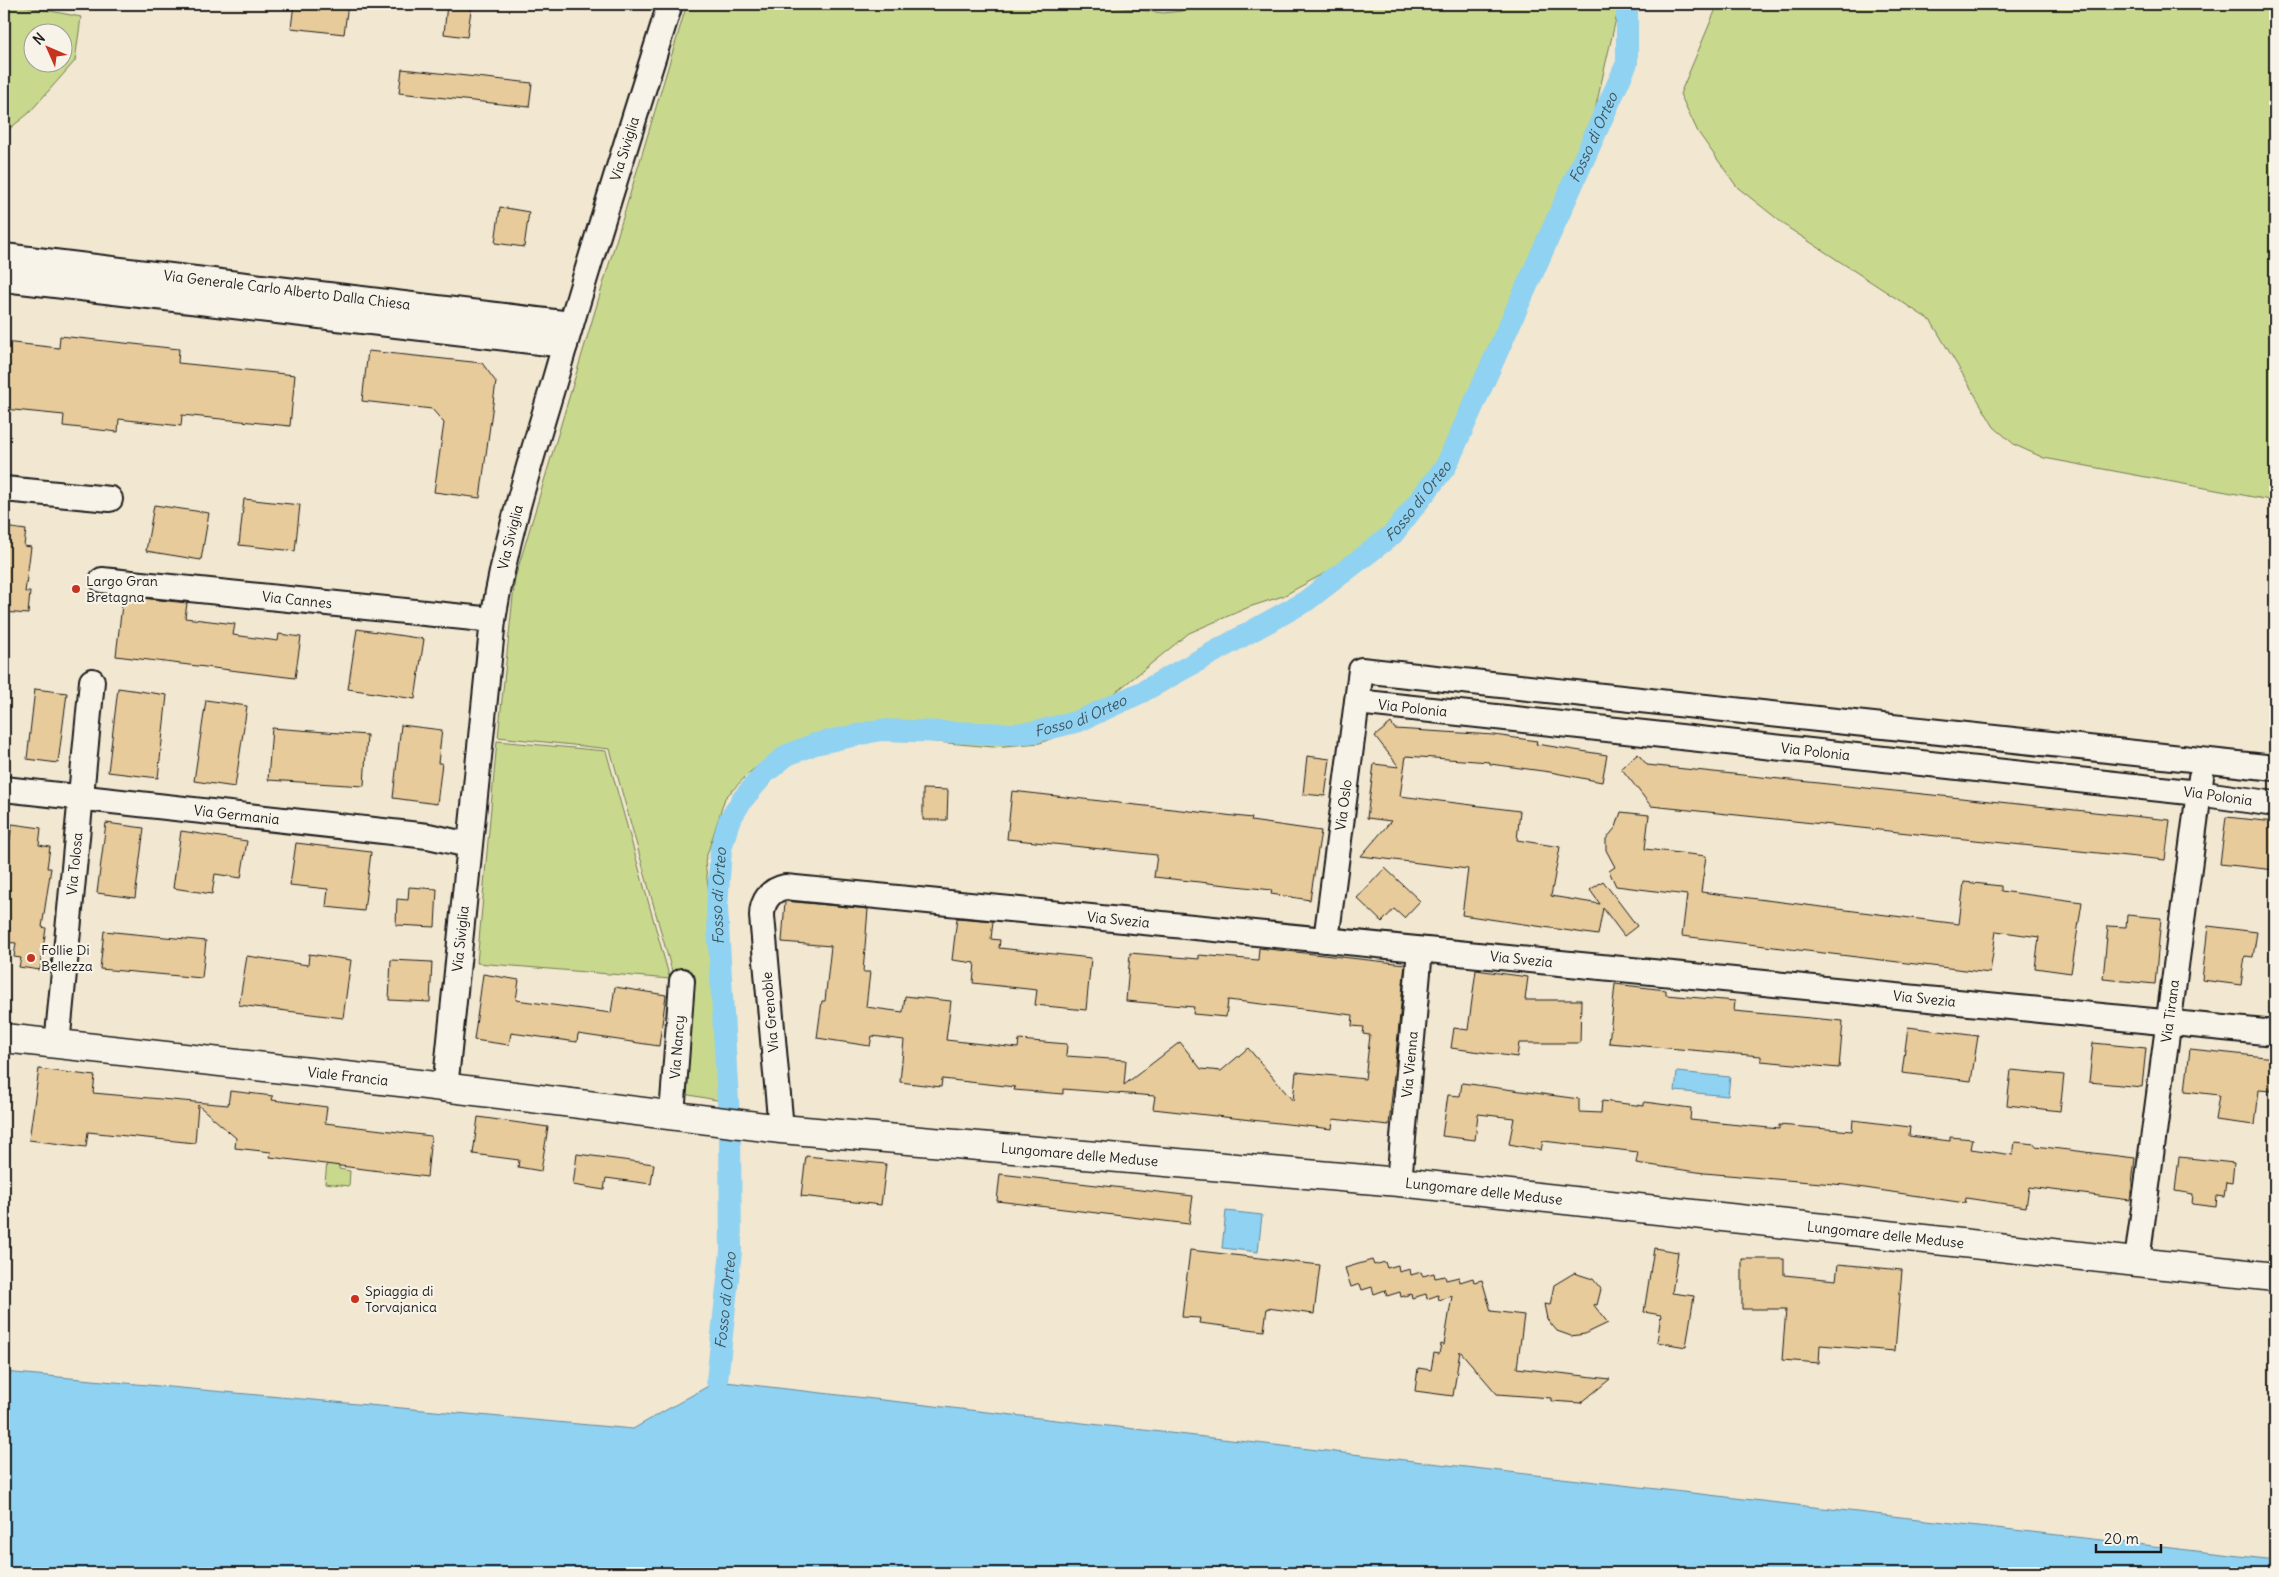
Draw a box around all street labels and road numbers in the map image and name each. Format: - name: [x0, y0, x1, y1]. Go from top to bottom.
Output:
- street label: Via Siviglia: [606, 115, 643, 183]
- street label: Via Generale Carlo Alberto Dalla Chiesa: [163, 266, 411, 314]
- street label: Via Siviglia: [494, 503, 527, 571]
- street label: Via Cannes: [261, 587, 333, 612]
- street label: Via Polonia: [1377, 695, 1448, 721]
- street label: Via Polonia: [1780, 739, 1851, 764]
- street label: Via Oslo: [1331, 778, 1356, 832]
- street label: Via Polonia: [2182, 782, 2254, 810]
- street label: Via Germania: [193, 801, 280, 828]
- street label: Via Tolosa: [62, 832, 86, 896]
- street label: Via Siviglia: [448, 905, 473, 973]
- street label: Via Svezia: [1086, 908, 1150, 932]
- street label: Via Svezia: [1489, 947, 1554, 971]
- street label: Via Grenoble: [758, 971, 782, 1053]
- street label: Via Tirana: [2157, 979, 2183, 1044]
- street label: Via Svezia: [1892, 987, 1957, 1011]
- street label: Via Nancy: [666, 1015, 688, 1080]
- street label: Via Vienna: [1398, 1030, 1422, 1099]
- street label: Viale Francia: [307, 1063, 389, 1090]
- street label: Lungomare delle Meduse: [1000, 1139, 1159, 1170]
- street label: Lungomare delle Meduse: [1404, 1174, 1563, 1209]
- street label: Lungomare delle Meduse: [1806, 1217, 1965, 1252]

